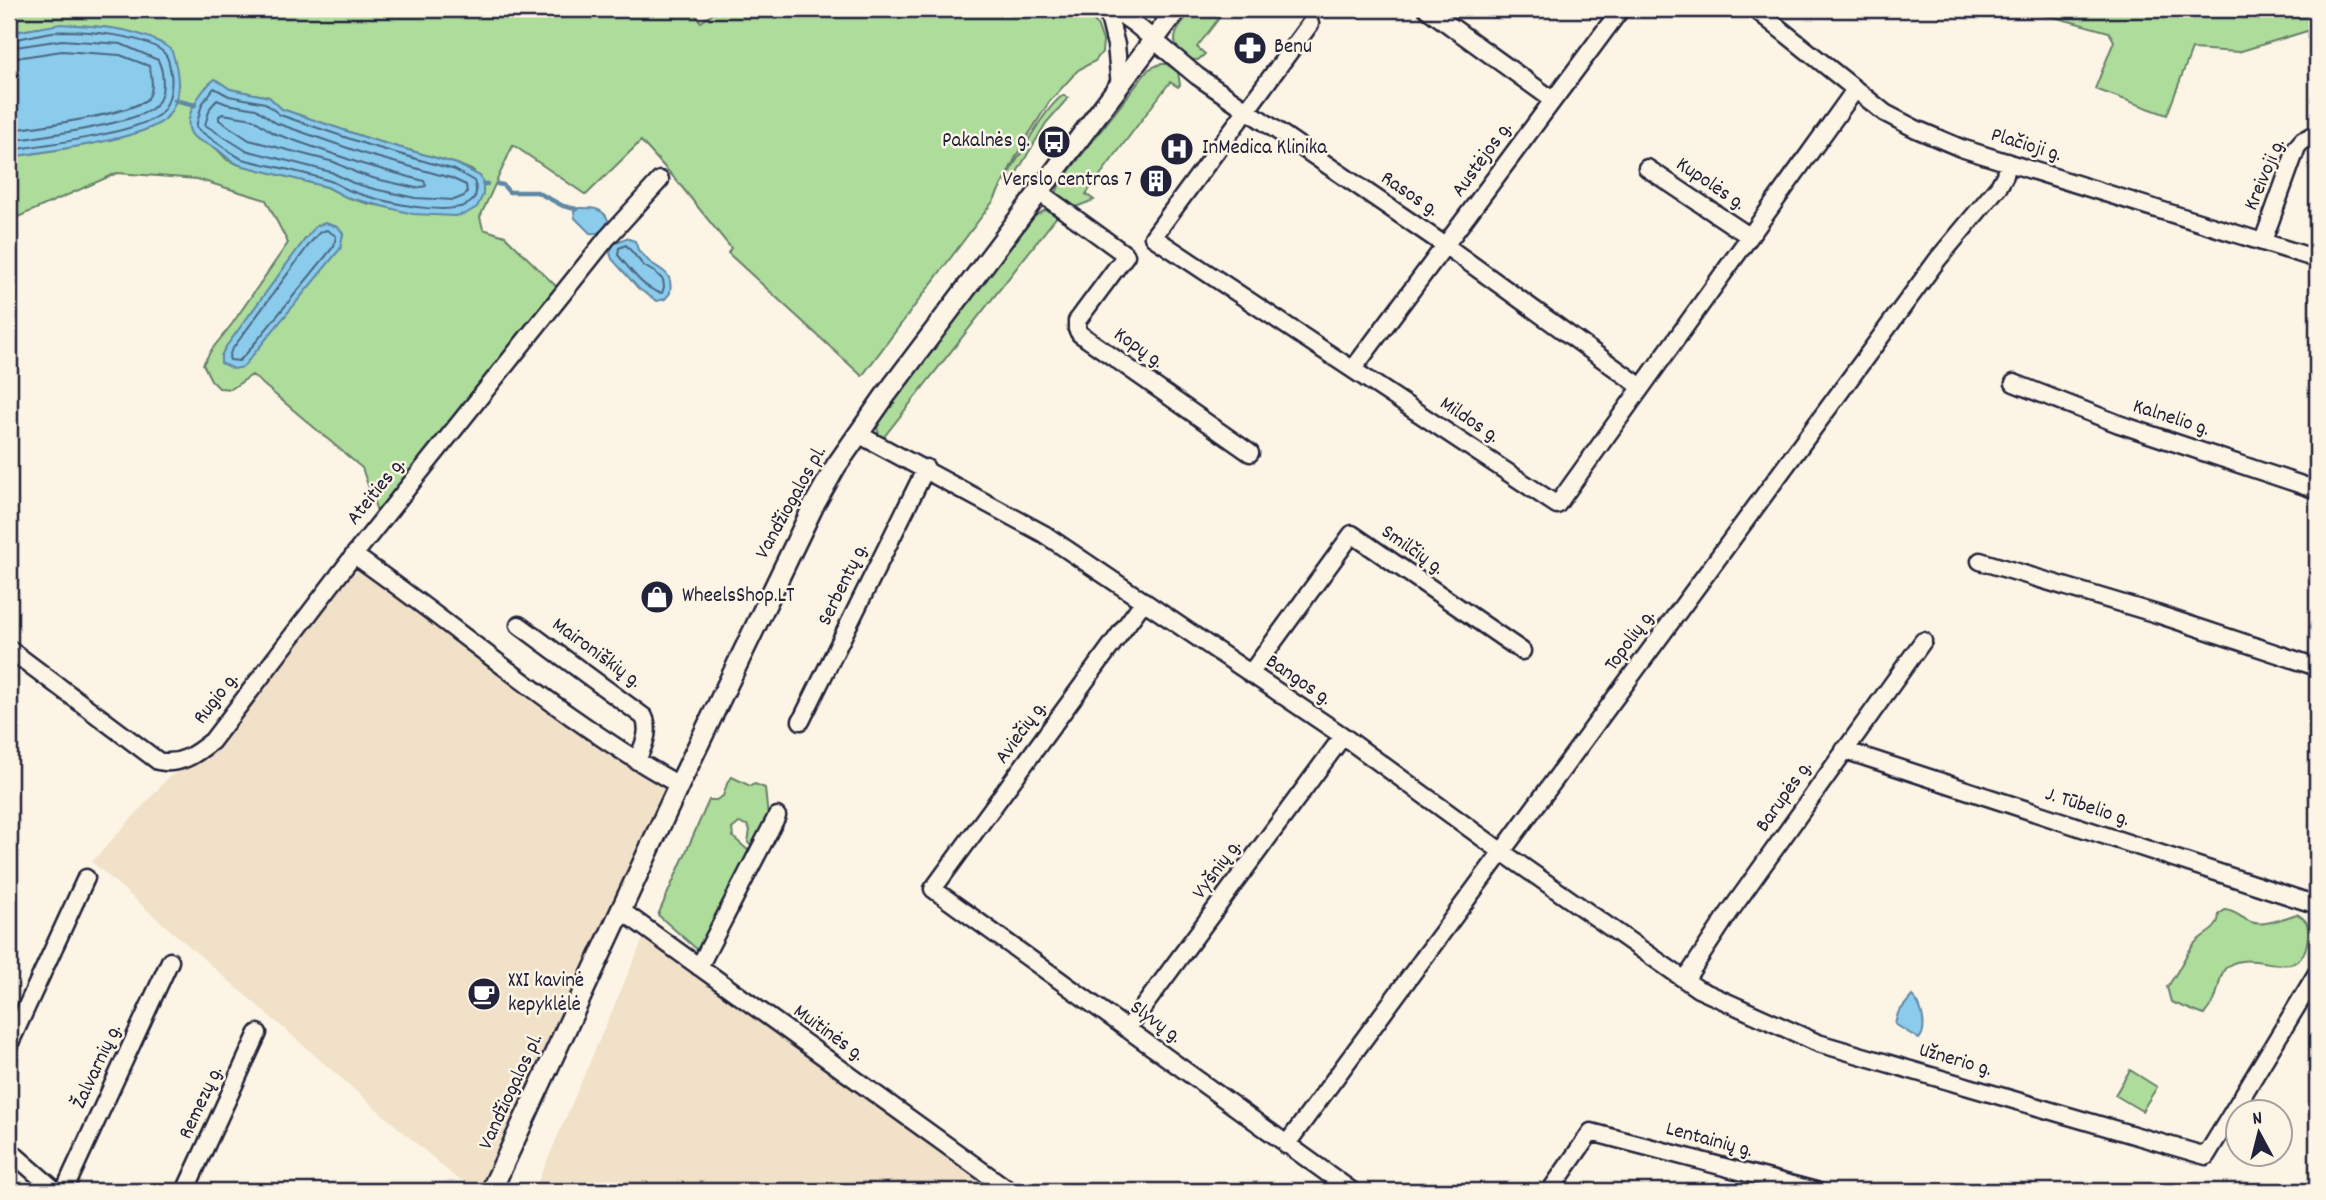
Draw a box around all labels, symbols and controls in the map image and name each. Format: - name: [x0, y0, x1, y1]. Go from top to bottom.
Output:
- pharmacy icon: Benu: [1231, 29, 1269, 67]
- place label: Benu: [1274, 33, 1312, 63]
- street label: Austėjos g.: [1445, 116, 1521, 204]
- street label: Plačioji g.: [1987, 121, 2065, 171]
- bus stop icon: Pakalnės g.: [1035, 123, 1073, 161]
- place label: Pakalnės g.: [942, 127, 1030, 157]
- hospital icon: InMedica Klinika: [1158, 130, 1196, 168]
- place label: InMedica Klinika: [1202, 134, 1328, 164]
- street label: Kreivoji g.: [2237, 134, 2295, 216]
- street label: Kupolės g.: [1669, 151, 1751, 219]
- building icon: Verslo centras 7: [1137, 162, 1175, 200]
- street label: Rasos g.: [1374, 164, 1444, 226]
- place label: Verslo centras 7: [1002, 166, 1132, 196]
- street label: Kopų g.: [1107, 321, 1169, 377]
- street label: Mildos g.: [1433, 390, 1505, 452]
- street label: Kalnelio g.: [2129, 393, 2213, 445]
- street label: Vandžiogalos pl.: [749, 441, 835, 565]
- street label: Ateities g.: [340, 452, 414, 532]
- street label: Smilčių g.: [1374, 518, 1450, 584]
- street label: Serbentų g.: [811, 539, 877, 631]
- shop icon: WheelsShop.LT: [638, 578, 676, 616]
- place label: WheelsShop.LT: [682, 582, 795, 612]
- street label: Topolių g.: [1598, 604, 1664, 678]
- street label: Maironiškių g.: [545, 611, 647, 697]
- street label: Bangos g.: [1259, 648, 1337, 714]
- street label: Rugio g.: [187, 666, 247, 732]
- street label: Aviečių g.: [989, 695, 1055, 771]
- street label: Barupės g.: [1749, 755, 1821, 839]
- street label: J. Tūbelio g.: [2041, 780, 2133, 836]
- street label: Vyšnių g.: [1186, 834, 1250, 906]
- place label: XXI kavinė kepyklėlė: [508, 967, 584, 1021]
- cafe icon: XXI kavinė kepyklėlė: [465, 975, 503, 1013]
- street label: Slyvų g.: [1123, 994, 1187, 1052]
- street label: Muitinės g.: [786, 998, 870, 1070]
- street label: Žalvarnių g.: [65, 1020, 131, 1114]
- street label: Vandžiogalos pl.: [472, 1029, 552, 1155]
- street label: Užnerio g.: [1915, 1036, 1995, 1086]
- street label: Remezų g.: [172, 1061, 232, 1145]
- north arrow: [2224, 1098, 2294, 1168]
- text: N: [2251, 1106, 2264, 1134]
- street label: Lentainių g.: [1662, 1115, 1756, 1167]

